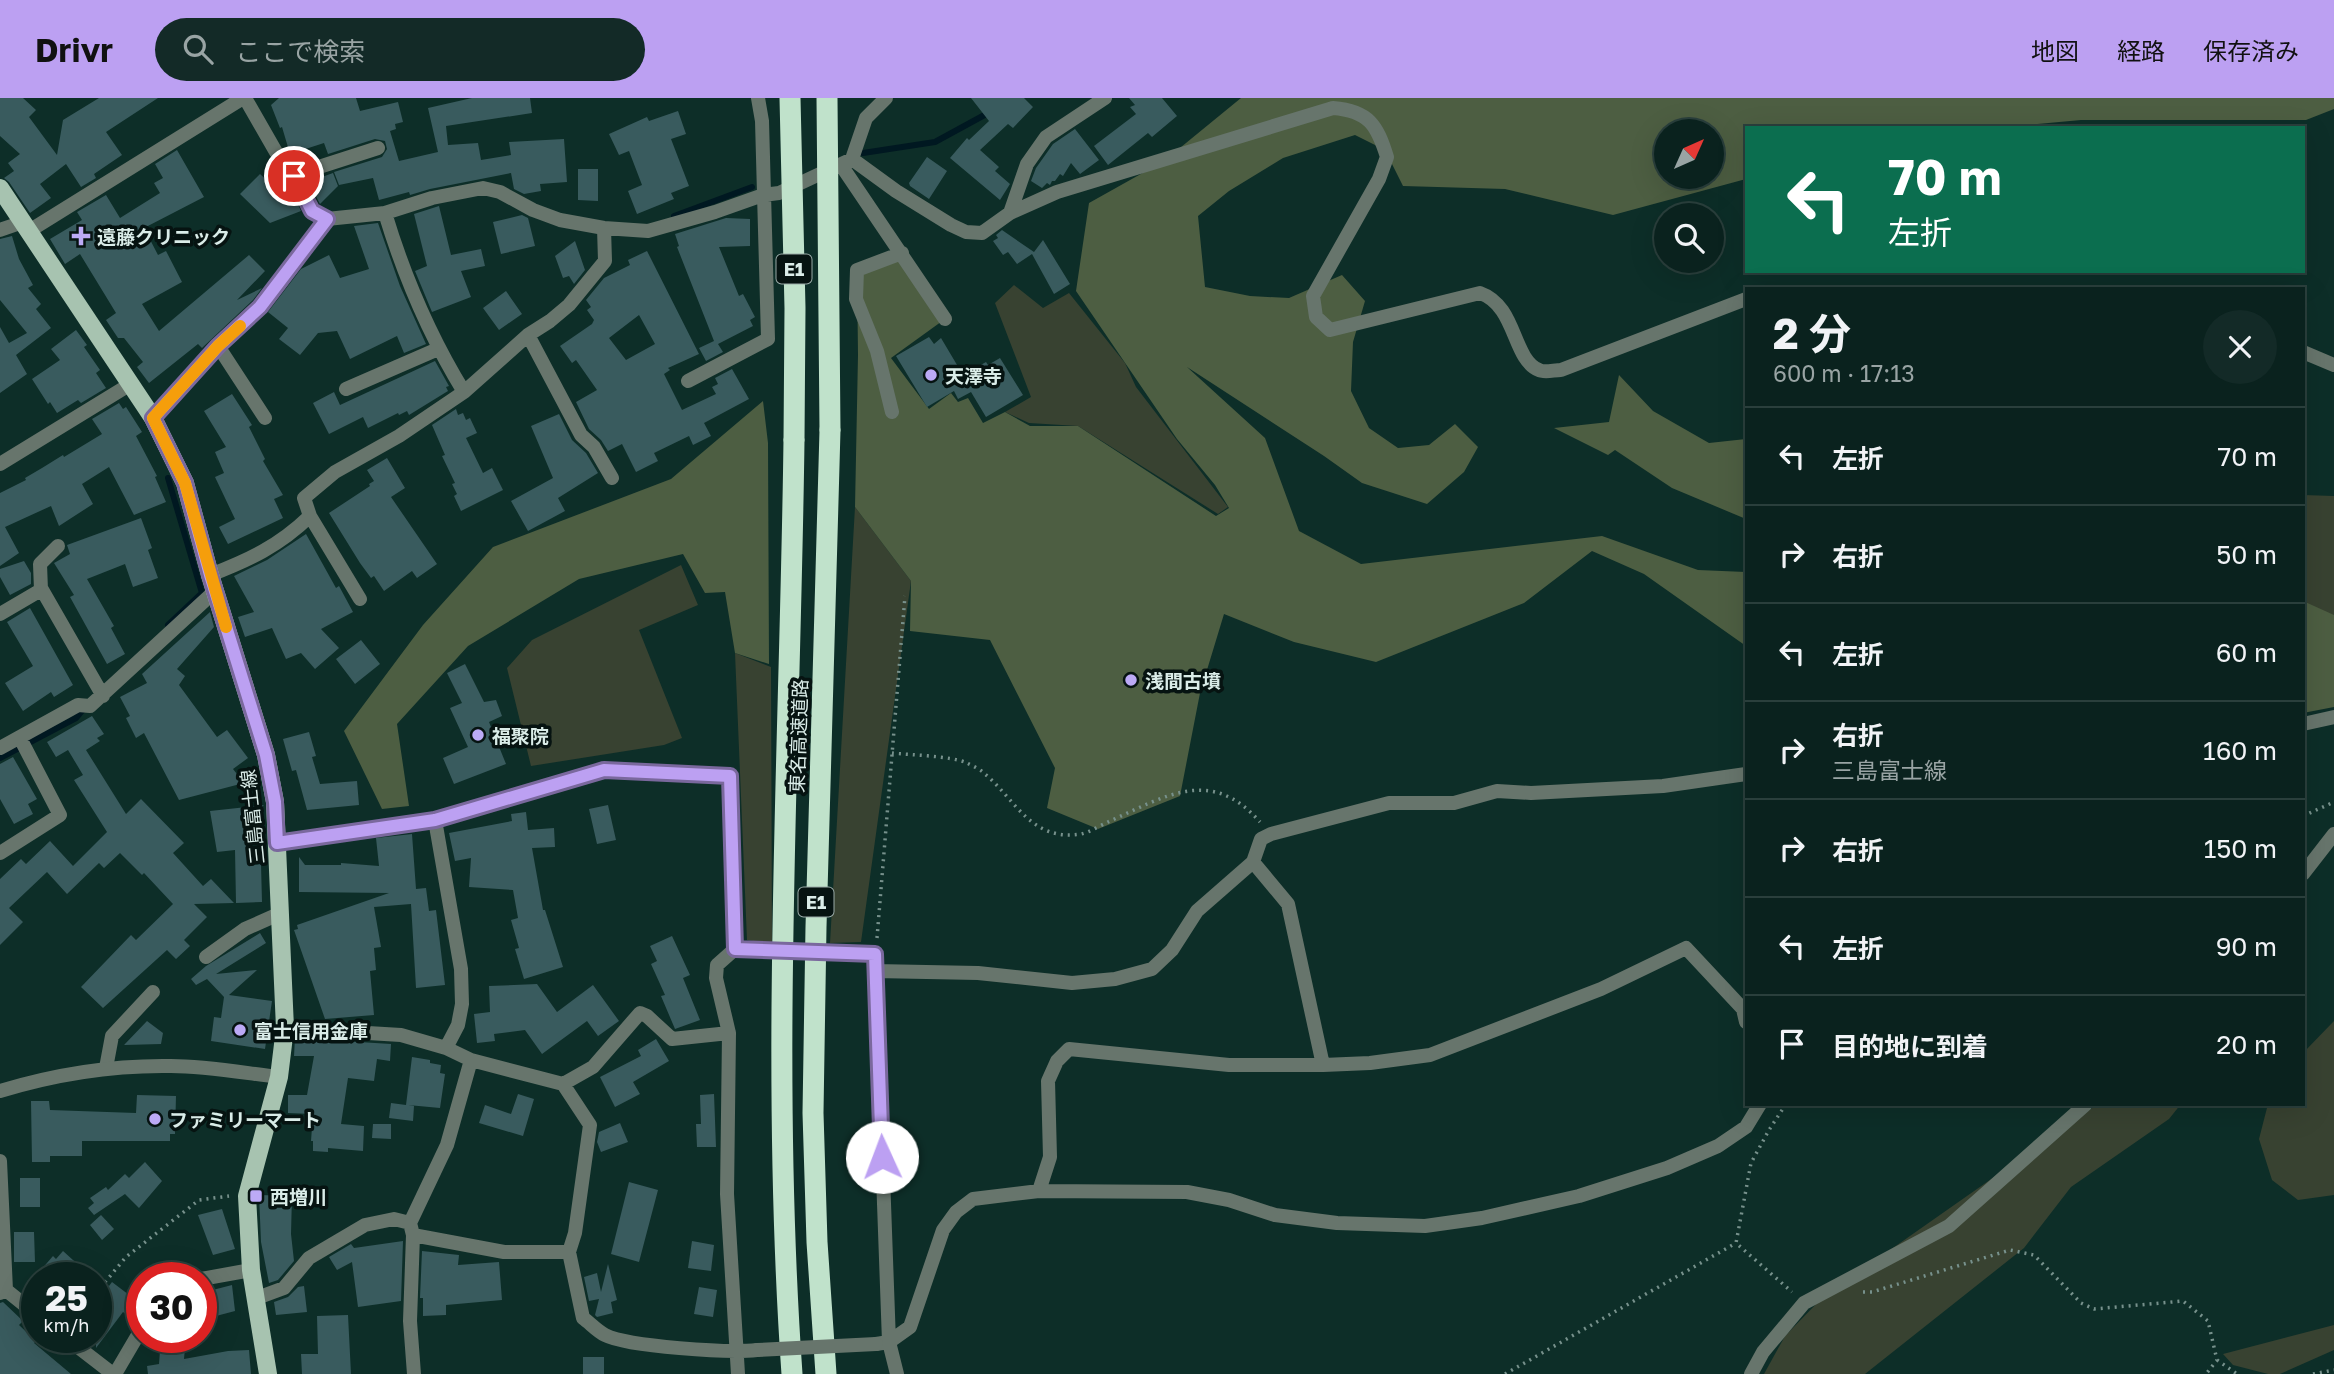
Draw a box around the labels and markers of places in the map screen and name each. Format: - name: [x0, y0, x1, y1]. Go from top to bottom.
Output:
- pin: [264, 146, 324, 206]
- place label: 遠藤クリニック: [97, 225, 230, 248]
- marker: 遠藤クリニック: [71, 226, 91, 246]
- place label: 天澤寺: [945, 364, 1002, 387]
- marker: 天澤寺: [923, 367, 939, 383]
- place label: 浅間古墳: [1145, 669, 1221, 692]
- marker: 浅間古墳: [1123, 672, 1139, 688]
- place label: 福聚院: [492, 724, 549, 747]
- marker: 福聚院: [470, 727, 486, 743]
- place label: 富士信用金庫: [254, 1019, 368, 1042]
- marker: 富士信用金庫: [232, 1022, 248, 1038]
- place label: ファミリーマート: [169, 1108, 321, 1131]
- marker: ファミリーマート: [147, 1111, 163, 1127]
- place label: 西増川: [270, 1185, 327, 1208]
- marker: 西増川: [248, 1188, 264, 1204]

